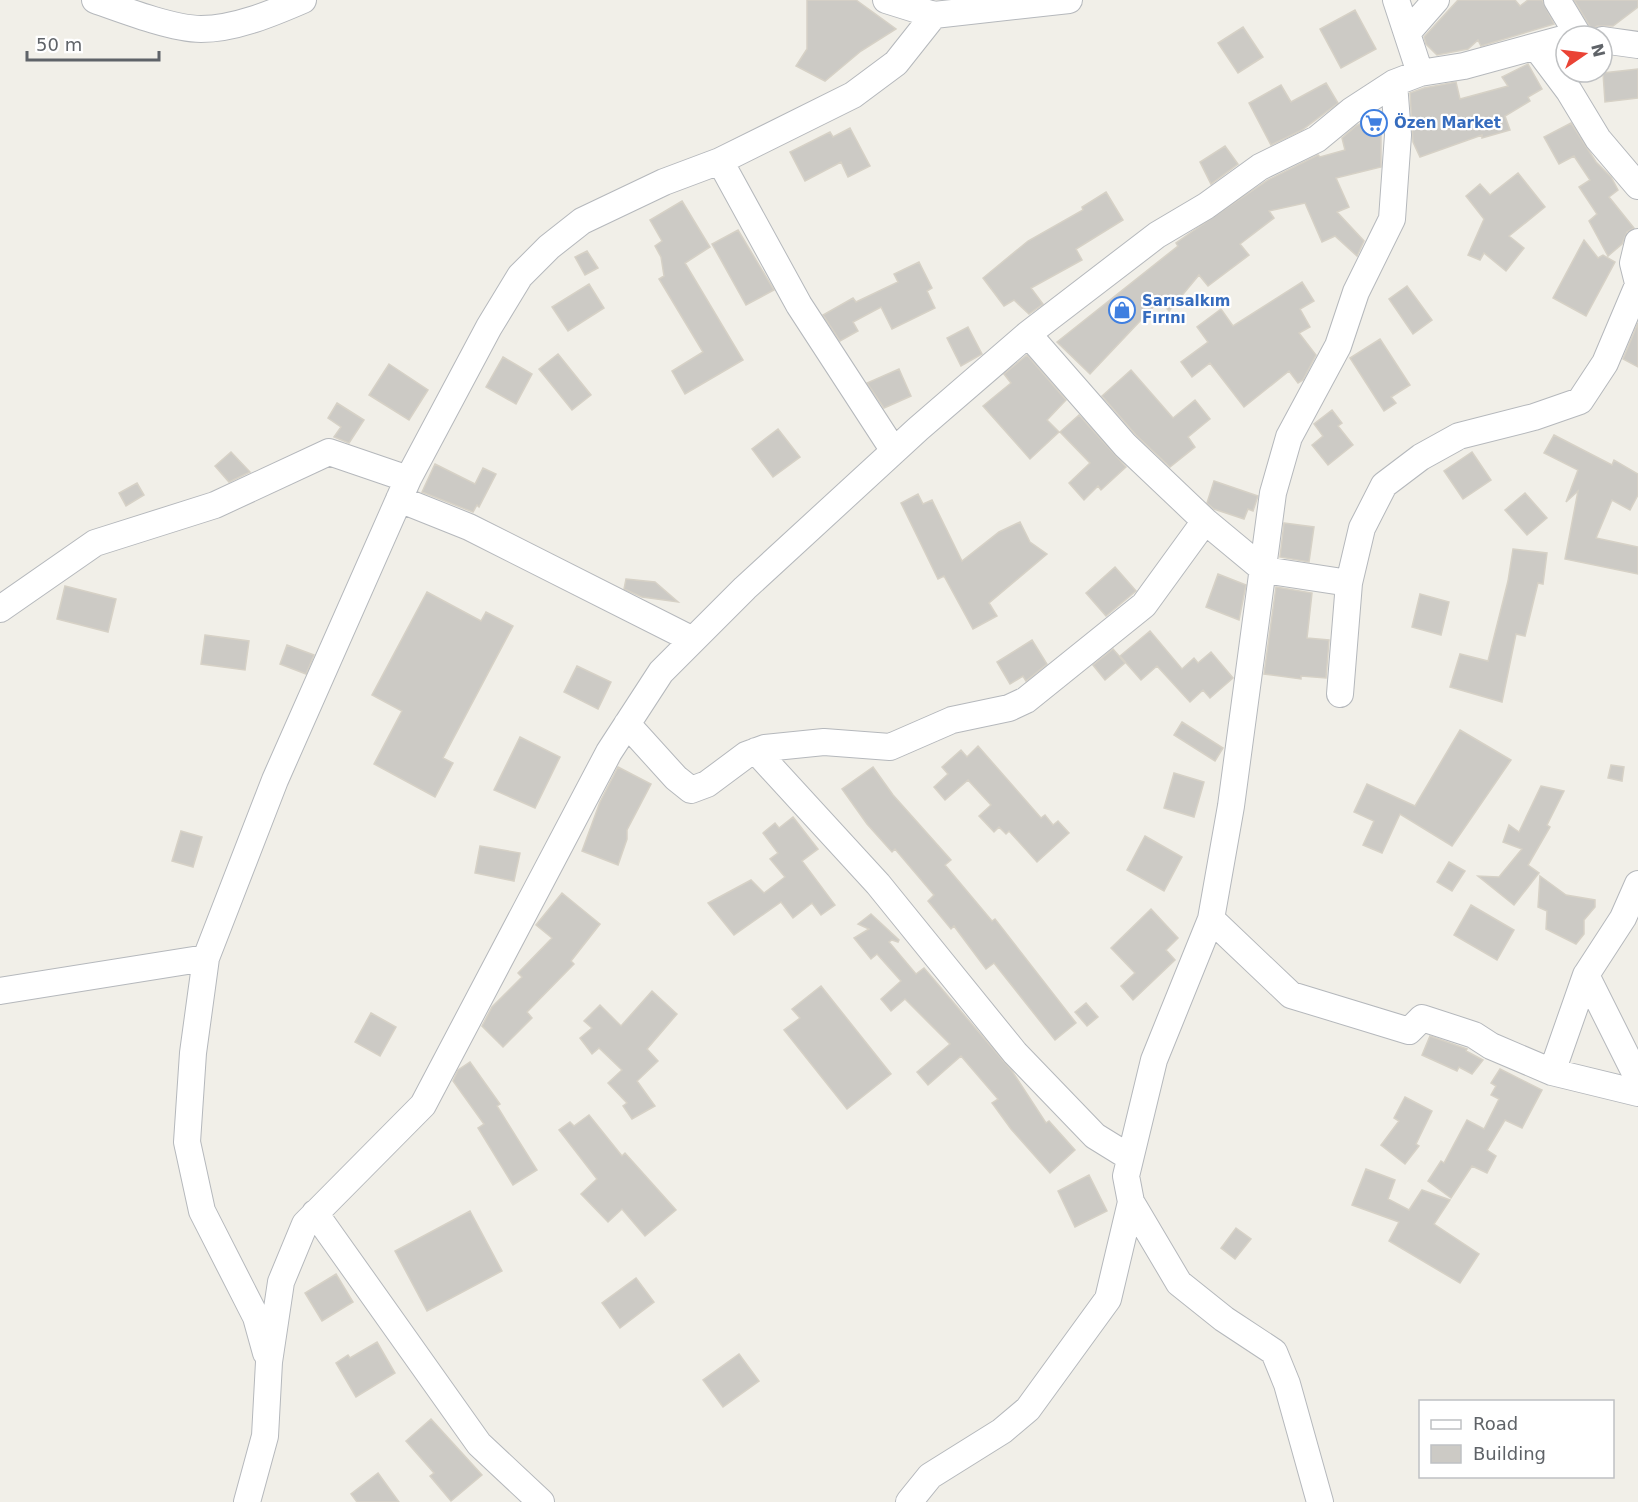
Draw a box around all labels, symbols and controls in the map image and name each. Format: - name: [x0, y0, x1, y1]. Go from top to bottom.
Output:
- scale bar: [27, 24, 159, 62]
- north arrow: [1554, 24, 1614, 84]
- text: 50 m: [36, 34, 82, 55]
- text: N: [1587, 42, 1609, 59]
- supermarket icon: Özen Market: [1359, 108, 1389, 138]
- place label: Özen Market: [1394, 113, 1501, 132]
- place label: Sarısalkım Fırını: [1142, 292, 1230, 327]
- shop icon: Sarısalkım Fırını: [1107, 295, 1137, 325]
- legend: [1419, 1400, 1614, 1478]
- text: Road: [1473, 1413, 1518, 1434]
- text: Building: [1473, 1443, 1546, 1464]

